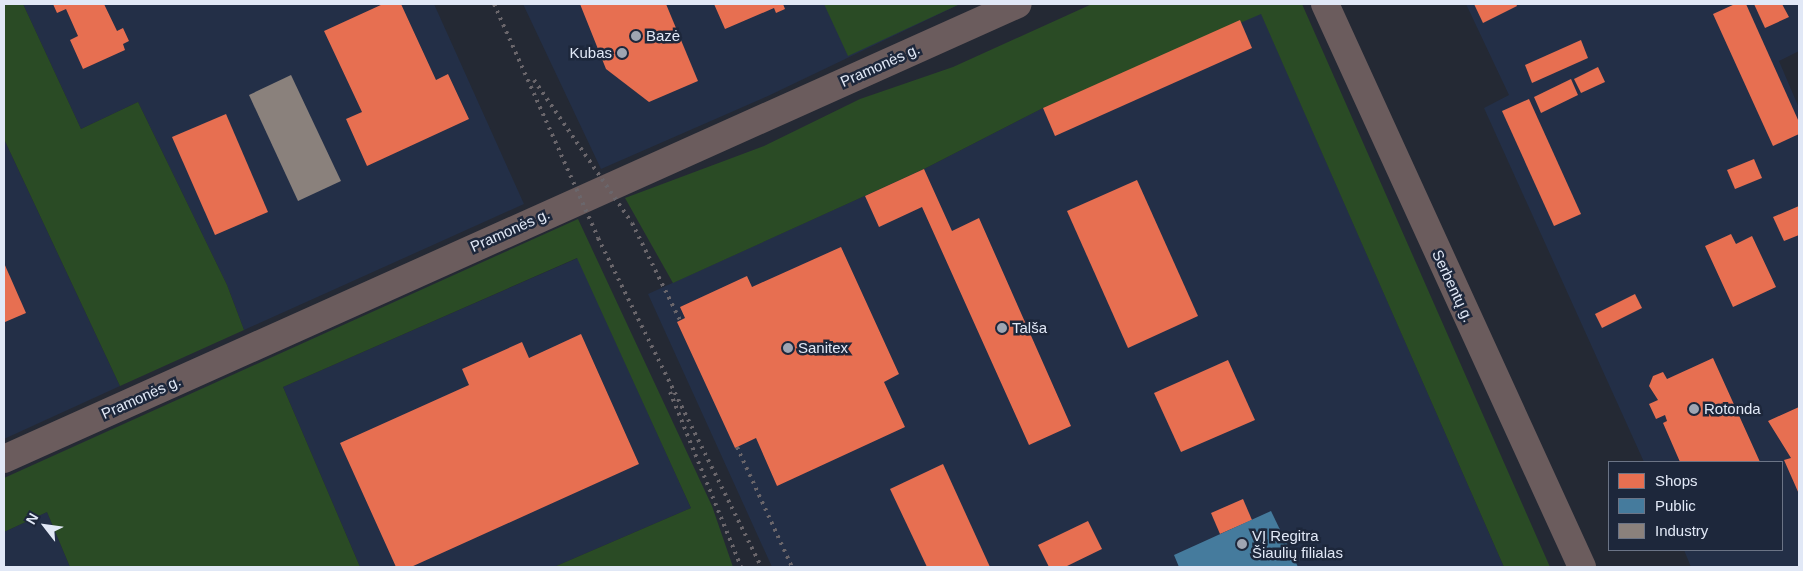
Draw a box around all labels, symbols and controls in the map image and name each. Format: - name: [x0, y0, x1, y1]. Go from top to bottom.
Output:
- place label: Bazė: [646, 27, 680, 45]
- marker: Bazė: [630, 30, 642, 42]
- street label: Pramonės g.: [837, 39, 923, 91]
- place label: Kubas: [569, 44, 612, 62]
- marker: Kubas: [616, 47, 628, 59]
- street label: Pramonės g.: [467, 204, 553, 256]
- street label: Serbentų g.: [1428, 247, 1478, 325]
- place label: Talša: [1012, 319, 1047, 337]
- marker: Talša: [996, 322, 1008, 334]
- place label: Sanitex: [798, 339, 848, 357]
- marker: Sanitex: [782, 342, 794, 354]
- street label: Pramonės g.: [98, 371, 184, 423]
- place label: Rotonda: [1704, 400, 1761, 418]
- marker: Rotonda: [1688, 403, 1700, 415]
- legend: [1608, 461, 1783, 551]
- text: Shops: [1655, 472, 1698, 489]
- text: Public: [1655, 497, 1696, 514]
- north arrow: [20, 501, 70, 551]
- text: N: [23, 510, 41, 527]
- text: Industry: [1655, 522, 1708, 539]
- place label: VĮ Regitra Šiaulių filialas: [1252, 526, 1343, 561]
- marker: VĮ Regitra Šiaulių filialas: [1236, 538, 1248, 550]

